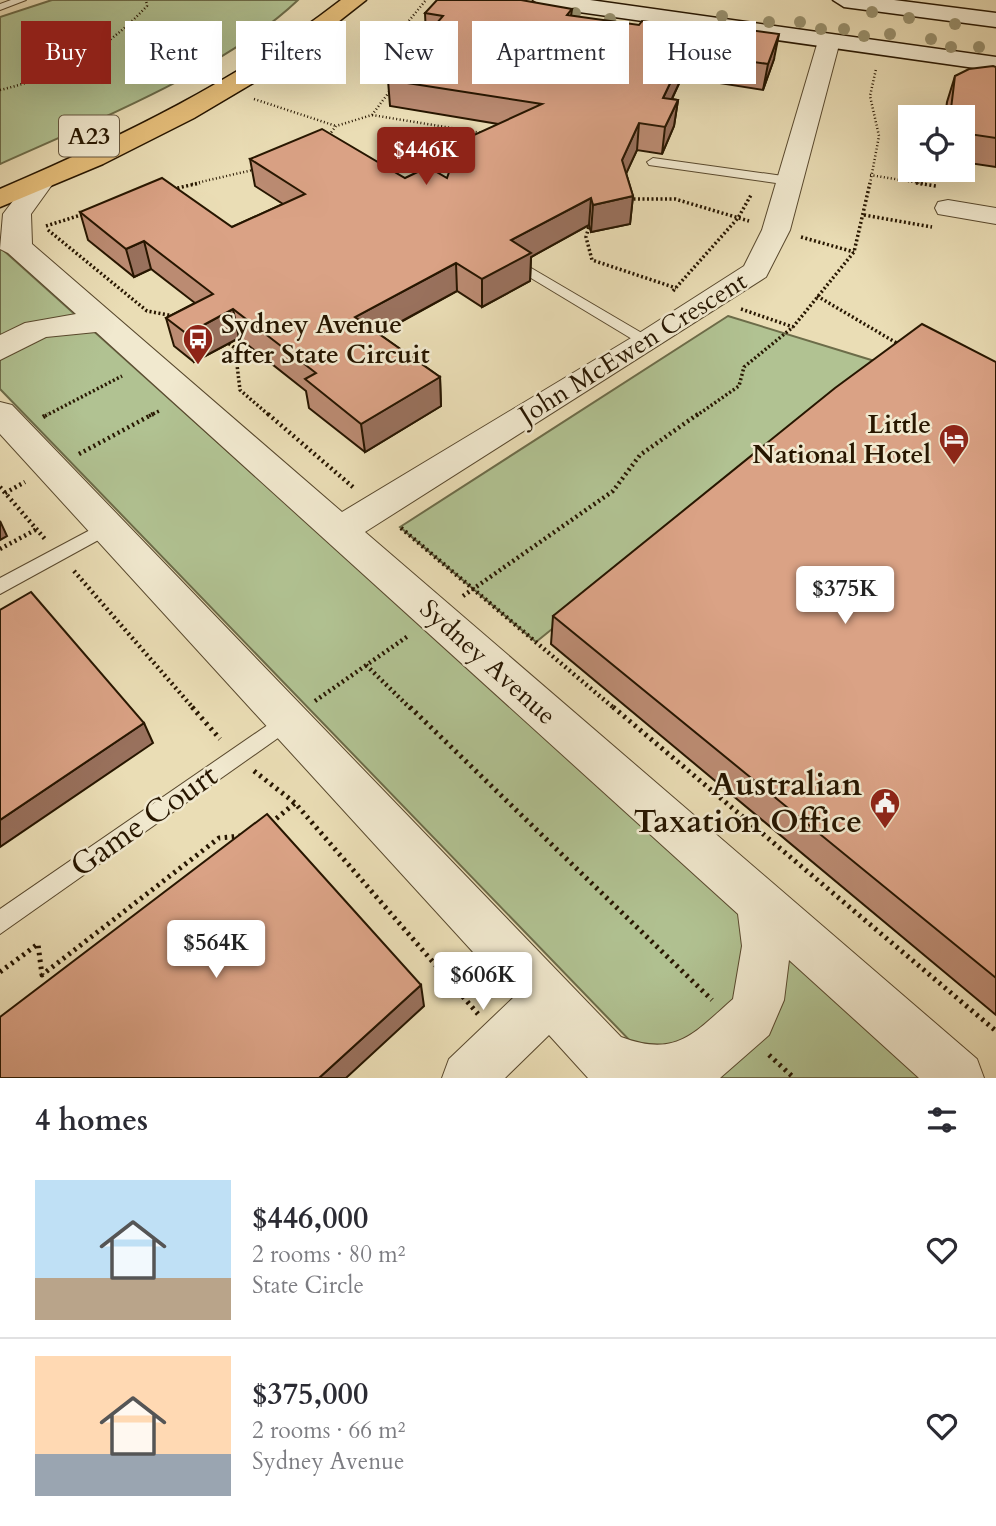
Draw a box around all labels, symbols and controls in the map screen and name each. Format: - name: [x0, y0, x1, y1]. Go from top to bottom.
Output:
- chip: Buy: [21, 21, 111, 84]
- chip: Rent: [125, 21, 222, 84]
- chip: Filters: [236, 21, 346, 84]
- chip: New: [360, 21, 458, 84]
- chip: Apartment: [472, 21, 629, 84]
- chip: House: [643, 21, 756, 84]
- map controls: [898, 105, 975, 182]
- button: locate: [898, 105, 975, 182]
- road number: A23: [59, 116, 119, 156]
- pin: $446K: [377, 128, 475, 187]
- text: $446K: [393, 134, 459, 165]
- street label: John McEwen Crescent: [509, 264, 753, 434]
- place label: Sydney Avenue after State Circuit: [221, 307, 430, 372]
- bus stop icon: Sydney Avenue after State Circuit: [181, 322, 215, 366]
- place label: Little National Hotel: [752, 407, 931, 472]
- hotel icon: Little National Hotel: [937, 422, 971, 466]
- pin: $375K: [796, 566, 894, 626]
- text: $375K: [812, 573, 878, 604]
- street label: Sydney Avenue: [412, 591, 564, 733]
- street label: Game Court: [62, 754, 226, 888]
- place label: Australian Taxation Office: [633, 763, 862, 844]
- public building icon: Australian Taxation Office: [868, 786, 902, 830]
- pin: $564K: [167, 920, 265, 980]
- text: $564K: [183, 927, 249, 958]
- pin: $606K: [434, 953, 532, 1012]
- text: $606K: [450, 959, 516, 990]
- text: 4 homes: [35, 1100, 148, 1141]
- icon: filters: [923, 1101, 961, 1139]
- text: $446,000: [252, 1198, 368, 1239]
- icon: home: [91, 1208, 175, 1292]
- icon: heart: [923, 1231, 961, 1269]
- text: 2 rooms · 80 m²: [252, 1239, 405, 1270]
- text: State Circle: [252, 1270, 364, 1301]
- text: $375,000: [252, 1374, 368, 1415]
- icon: home: [91, 1384, 175, 1468]
- icon: heart: [923, 1407, 961, 1445]
- text: 2 rooms · 66 m²: [252, 1415, 405, 1446]
- text: Sydney Avenue: [252, 1446, 404, 1477]

